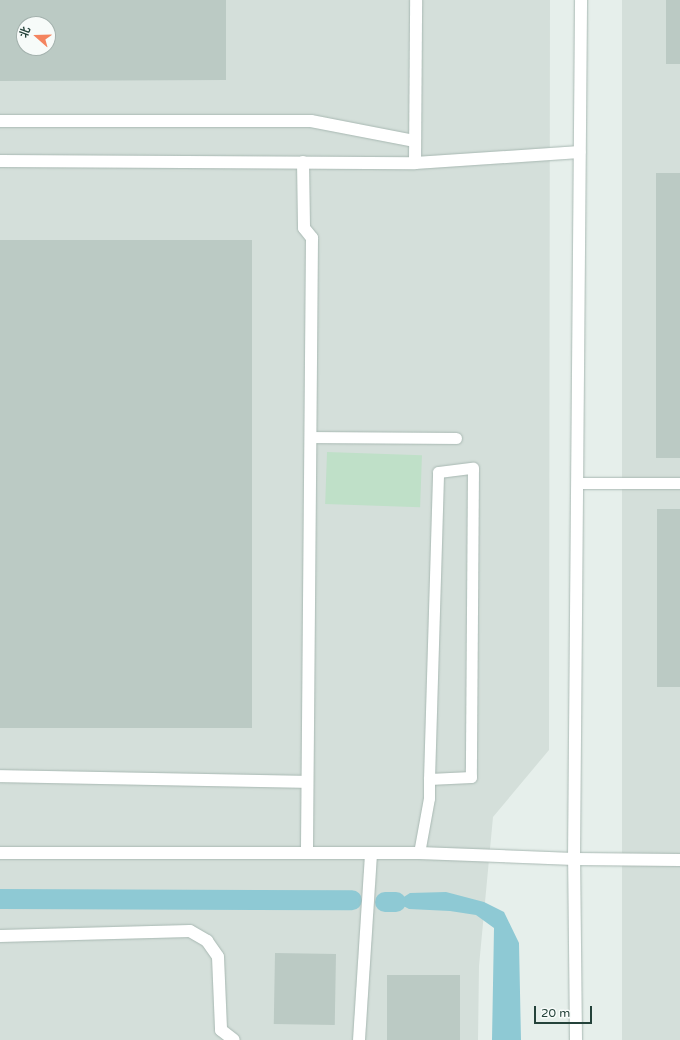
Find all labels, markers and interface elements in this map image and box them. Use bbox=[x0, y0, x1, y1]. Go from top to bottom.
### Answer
north arrow bbox=[16, 16, 56, 56]
text: 北 bbox=[17, 25, 33, 39]
scale bar bbox=[536, 998, 594, 1024]
text: 20 m bbox=[541, 1006, 570, 1020]

